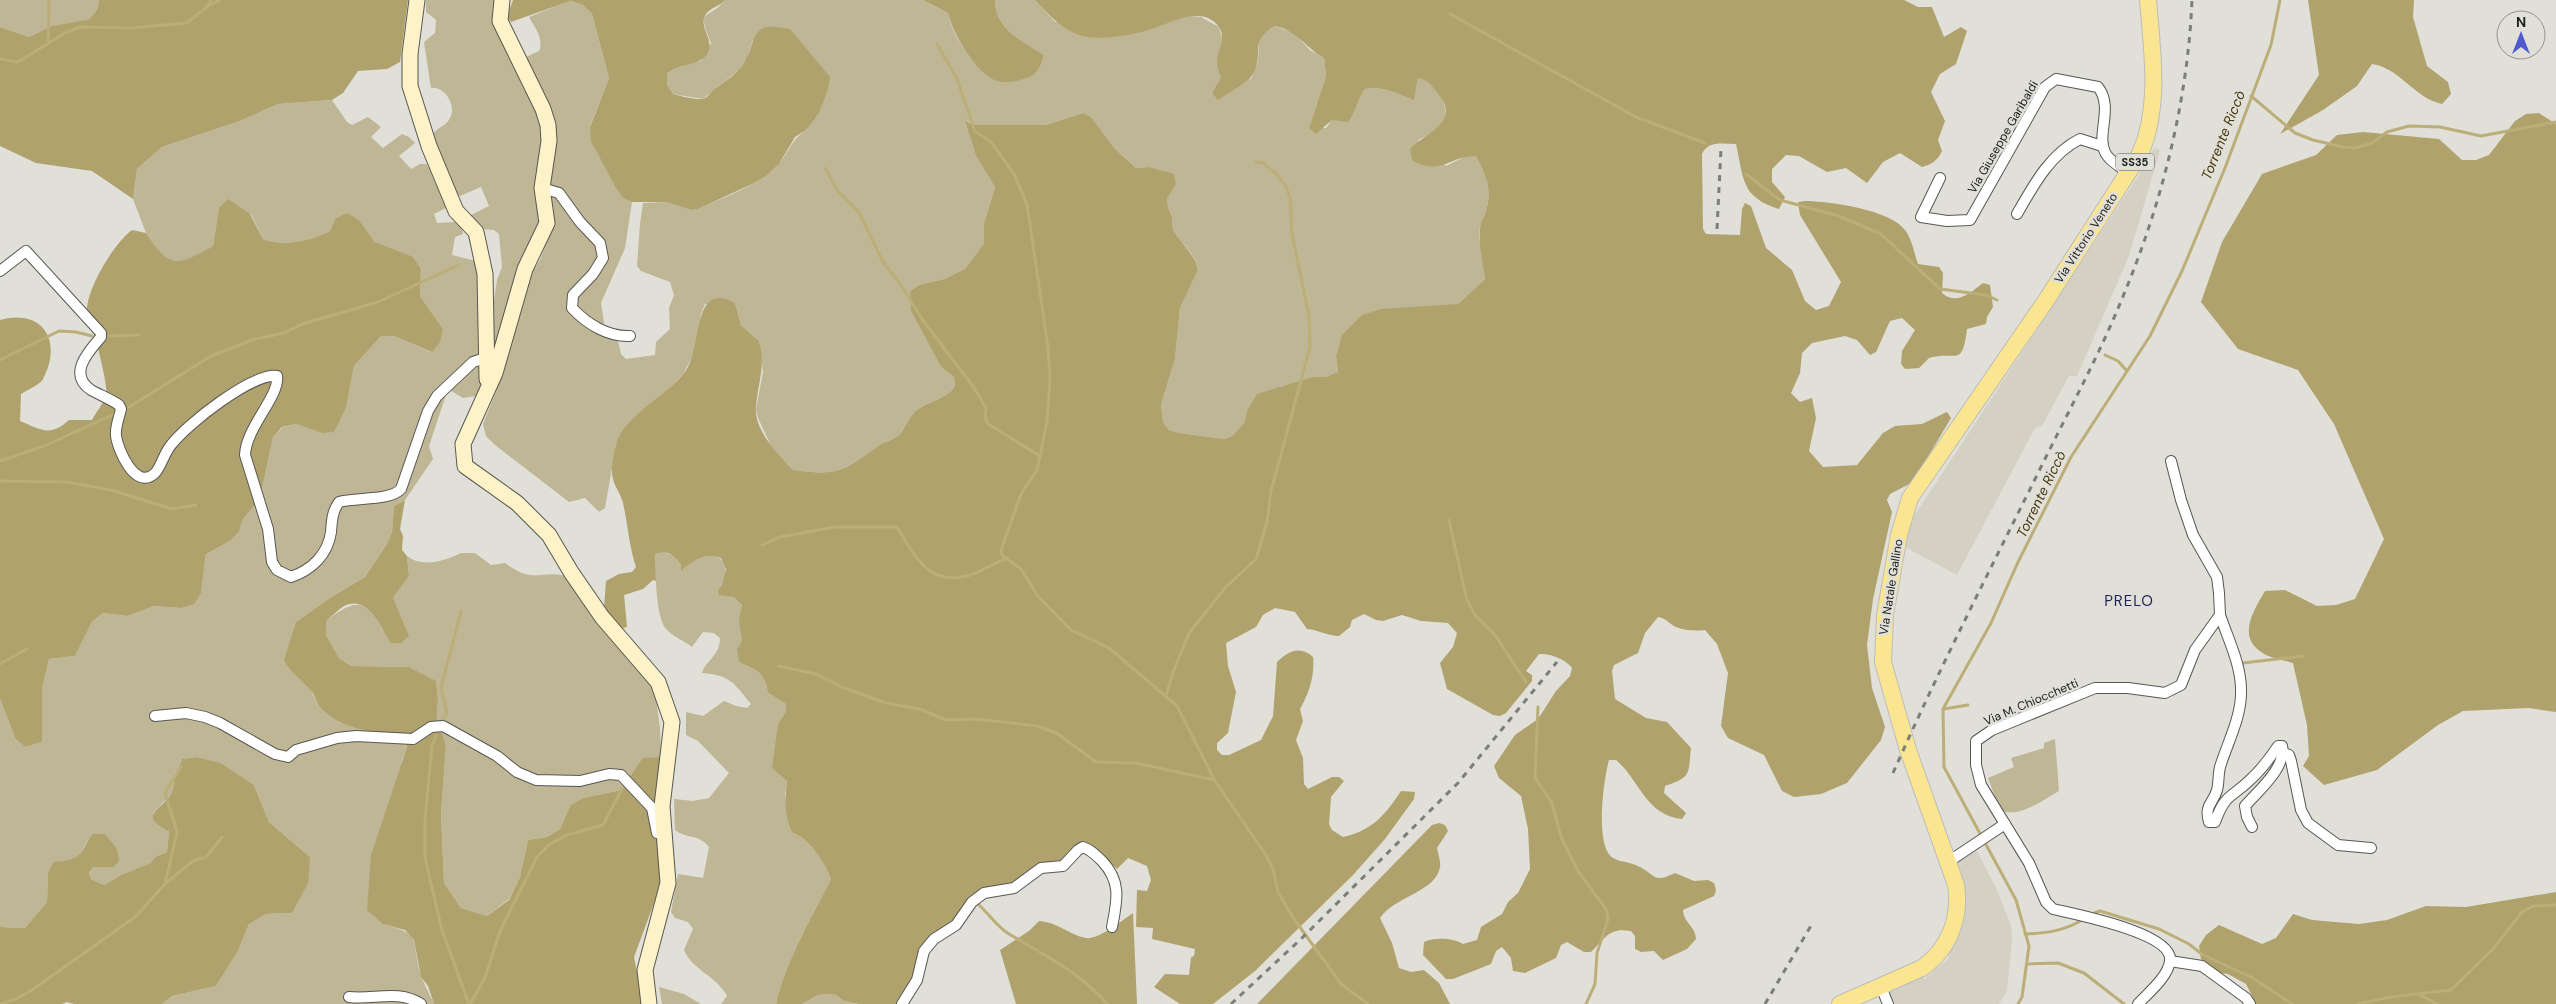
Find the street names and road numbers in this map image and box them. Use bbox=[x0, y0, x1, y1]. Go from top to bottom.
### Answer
street label: Via Giuseppe Garibaldi bbox=[1964, 78, 2042, 196]
road number: SS35 bbox=[2116, 154, 2154, 170]
street label: Via Vittorio Veneto bbox=[2051, 190, 2121, 286]
street label: Via Natale Gallino bbox=[1876, 538, 1906, 636]
street label: Via M. Chiocchetti bbox=[1981, 675, 2081, 729]

